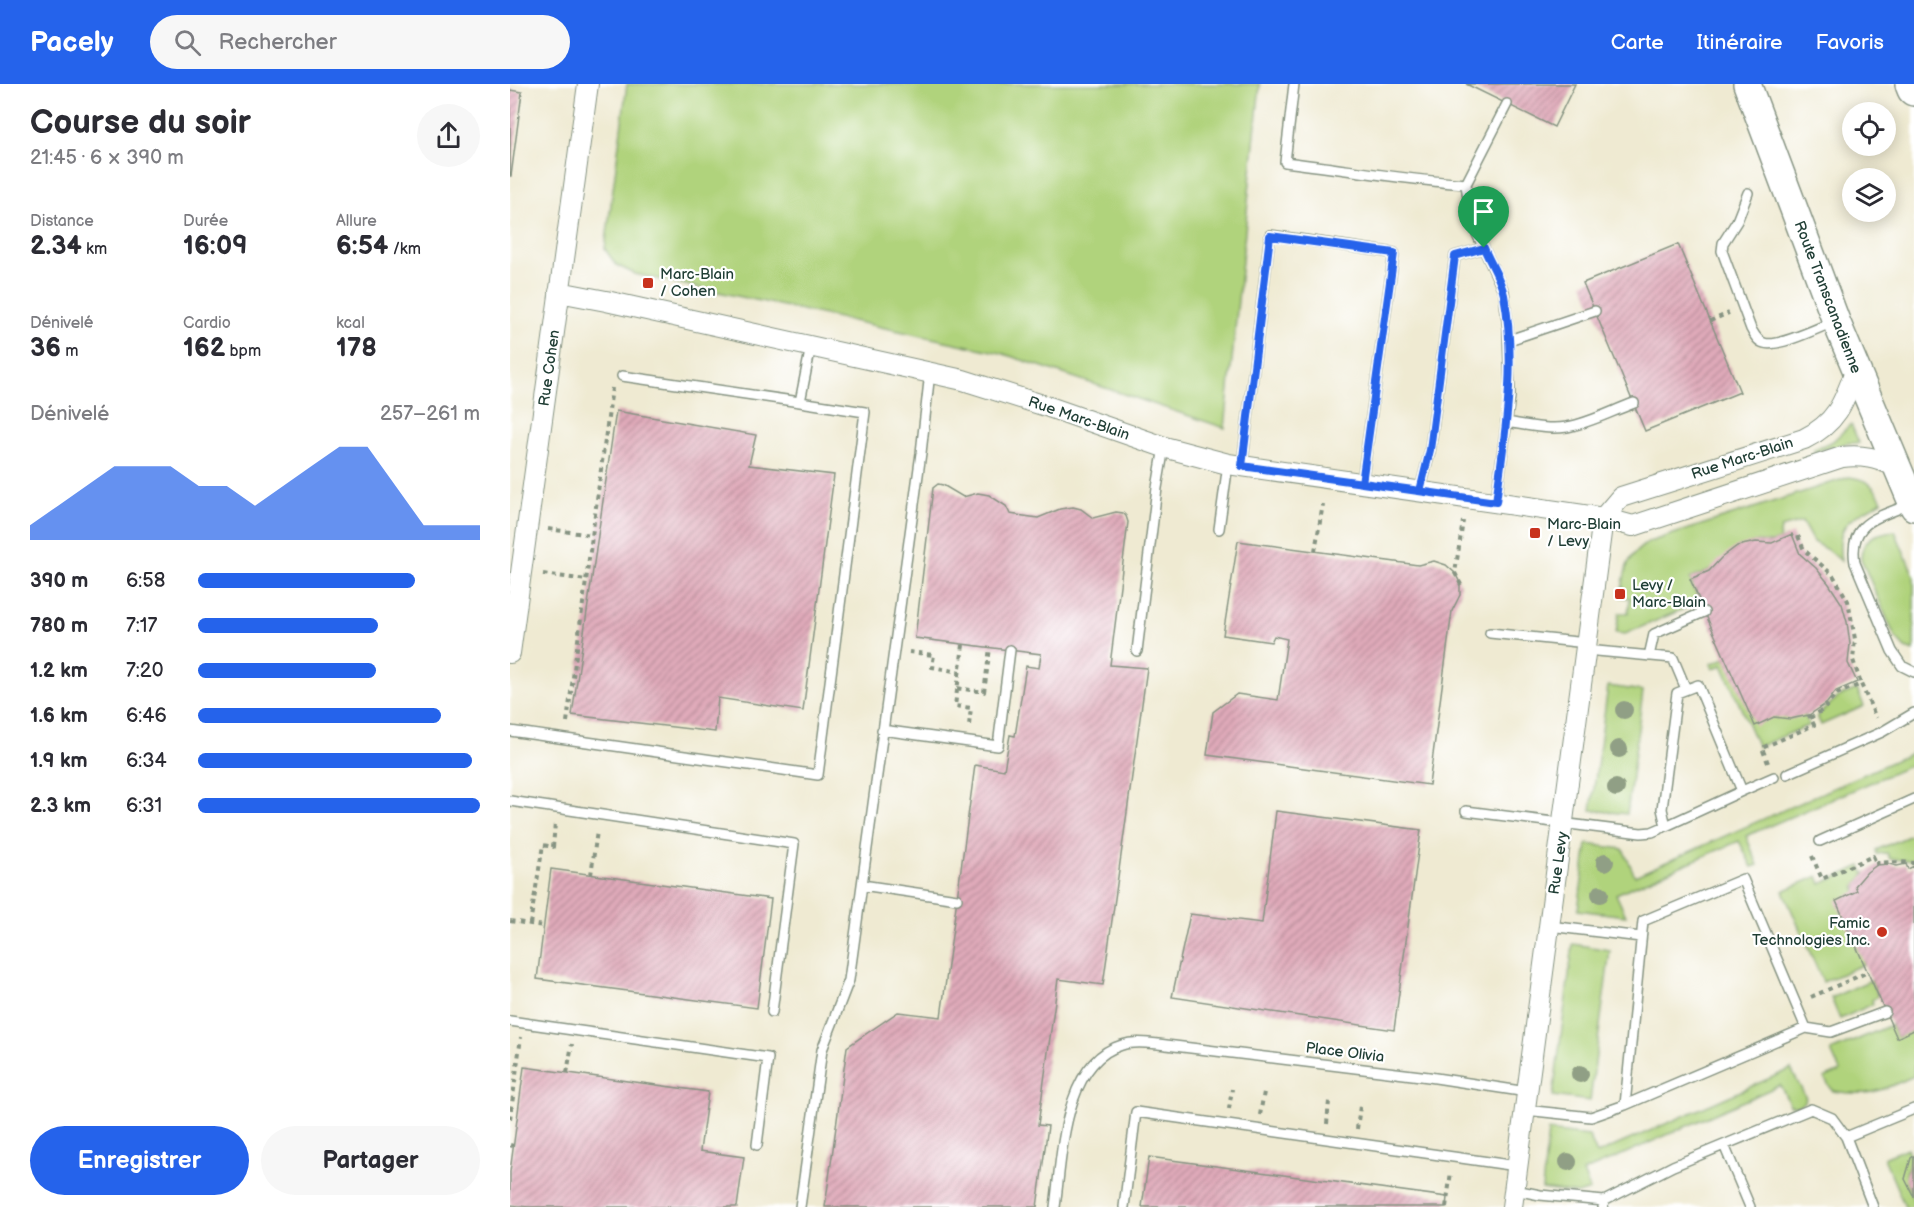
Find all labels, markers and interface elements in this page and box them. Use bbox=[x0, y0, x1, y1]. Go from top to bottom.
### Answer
search box bbox=[150, 15, 570, 69]
text: Pacely bbox=[30, 26, 114, 59]
icon: search bbox=[171, 26, 204, 59]
text: Rechercher bbox=[219, 29, 337, 56]
text: Carte bbox=[1611, 30, 1664, 55]
text: Itinéraire bbox=[1697, 30, 1783, 55]
text: Favoris bbox=[1816, 30, 1884, 55]
map controls bbox=[1842, 102, 1896, 222]
button: locate bbox=[1842, 102, 1896, 156]
text: Course du soir bbox=[30, 103, 251, 143]
button: share bbox=[417, 104, 480, 167]
text: 21:45 · 6 × 390 m bbox=[30, 146, 184, 170]
button: layers bbox=[1842, 168, 1896, 222]
pin bbox=[1458, 186, 1509, 248]
icon: arrive bbox=[1467, 195, 1500, 228]
text: Distance bbox=[30, 212, 94, 231]
text: Durée bbox=[183, 212, 228, 231]
text: Allure bbox=[336, 212, 377, 231]
street label: Route Transcanadienne bbox=[1790, 218, 1865, 376]
text: 2.34 bbox=[30, 231, 82, 262]
text: 16:09 bbox=[183, 231, 247, 262]
text: 6:54 bbox=[336, 231, 388, 262]
text: km bbox=[82, 240, 107, 259]
text: /km bbox=[388, 240, 421, 259]
place label: Marc-Blain / Cohen bbox=[660, 265, 734, 301]
marker: Marc-Blain / Cohen bbox=[641, 276, 655, 290]
text: Dénivelé bbox=[30, 314, 93, 333]
text: Cardio bbox=[183, 314, 231, 333]
text: kcal bbox=[336, 314, 365, 333]
street label: Rue Cohen bbox=[535, 329, 564, 407]
text: 36 bbox=[30, 333, 61, 364]
text: 162 bbox=[183, 333, 225, 364]
text: 178 bbox=[336, 333, 377, 364]
text: m bbox=[61, 342, 79, 361]
text: bpm bbox=[225, 342, 261, 361]
street label: Rue Marc-Blain bbox=[1026, 392, 1132, 445]
text: Dénivelé bbox=[30, 402, 109, 426]
text: 257–261 m bbox=[380, 402, 480, 426]
street label: Rue Marc-Blain bbox=[1689, 433, 1795, 484]
place label: Marc-Blain / Levy bbox=[1547, 515, 1621, 551]
marker: Marc-Blain / Levy bbox=[1528, 526, 1542, 540]
text: 390 m bbox=[30, 569, 88, 593]
text: 6:58 bbox=[126, 569, 165, 593]
place label: Levy / Marc-Blain bbox=[1632, 576, 1706, 612]
marker: Levy / Marc-Blain bbox=[1613, 587, 1627, 601]
text: 780 m bbox=[30, 614, 88, 638]
text: 7:17 bbox=[126, 614, 157, 638]
text: 1.2 km bbox=[30, 659, 88, 683]
text: 7:20 bbox=[126, 659, 163, 683]
text: 1.6 km bbox=[30, 704, 88, 728]
text: 6:46 bbox=[126, 704, 167, 728]
text: 1.9 km bbox=[30, 749, 87, 773]
text: 6:34 bbox=[126, 749, 167, 773]
text: 2.3 km bbox=[30, 794, 91, 818]
text: 6:31 bbox=[126, 794, 162, 818]
street label: Rue Levy bbox=[1545, 830, 1572, 896]
place label: Famic Technologies Inc. bbox=[1752, 914, 1870, 950]
marker: Famic Technologies Inc. bbox=[1875, 925, 1889, 939]
street label: Place Olivia bbox=[1305, 1038, 1385, 1067]
button: Enregistrer bbox=[30, 1126, 249, 1195]
button: Partager bbox=[261, 1126, 480, 1195]

